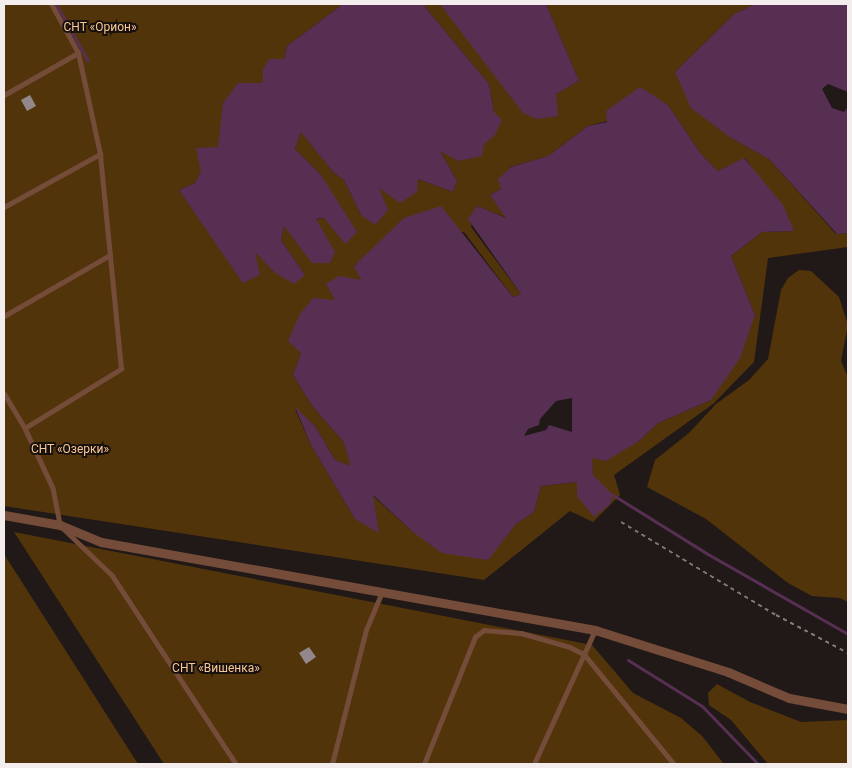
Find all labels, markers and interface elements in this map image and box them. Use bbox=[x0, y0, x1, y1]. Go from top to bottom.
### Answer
park label: СНТ «Орион» bbox=[63, 21, 137, 35]
park label: СНТ «Озерки» bbox=[31, 443, 109, 457]
park label: СНТ «Вишенка» bbox=[172, 662, 260, 676]

